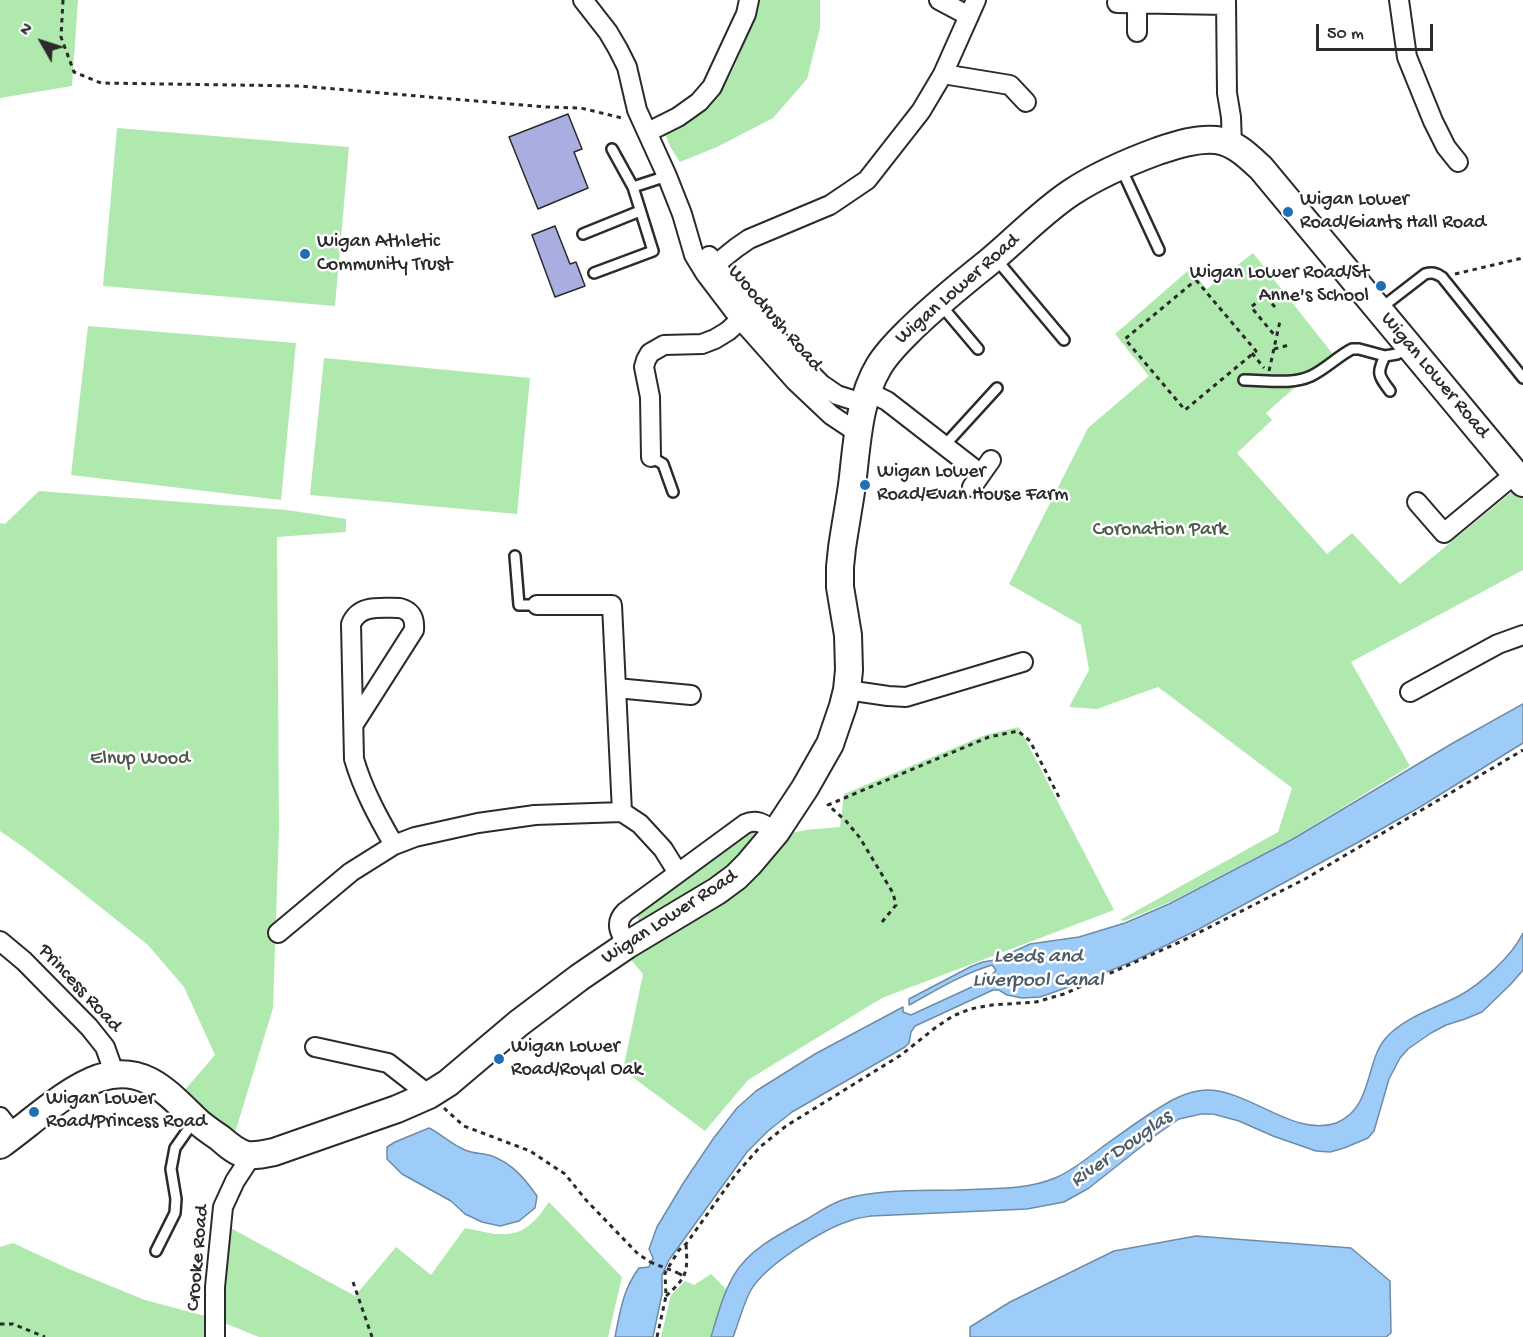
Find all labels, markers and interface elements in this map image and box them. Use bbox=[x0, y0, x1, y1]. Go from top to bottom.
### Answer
north arrow bbox=[12, 12, 72, 72]
scale bar bbox=[1319, 12, 1436, 50]
text: N bbox=[17, 20, 38, 40]
text: 50 m bbox=[1327, 24, 1364, 45]
place label: Wigan Lower Road/Giants Hall Road bbox=[1300, 189, 1486, 236]
marker: Wigan Lower Road/Giants Hall Road bbox=[1281, 205, 1295, 219]
street label: Wigan Lower Road bbox=[891, 229, 1025, 351]
place label: Wigan Athletic Community Trust bbox=[317, 231, 452, 278]
marker: Wigan Athletic Community Trust bbox=[298, 247, 312, 261]
street label: Woodrush Road bbox=[721, 261, 827, 377]
place label: Wigan Lower Road/St Anne's School bbox=[1190, 262, 1369, 309]
marker: Wigan Lower Road/St Anne's School bbox=[1374, 279, 1388, 293]
street label: Wigan Lower Road bbox=[1374, 308, 1494, 444]
place label: Wigan Lower Road/Evan House Farm bbox=[877, 461, 1068, 508]
marker: Wigan Lower Road/Evan House Farm bbox=[858, 478, 872, 492]
park label: Coronation Park bbox=[1093, 519, 1227, 543]
park label: Elnup Wood bbox=[90, 748, 190, 772]
street label: Wigan Lower Road bbox=[598, 865, 742, 971]
street label: Princess Road bbox=[32, 940, 126, 1038]
water label: Leeds and Liverpool Canal bbox=[973, 945, 1103, 995]
place label: Wigan Lower Road/Royal Oak bbox=[511, 1036, 642, 1083]
marker: Wigan Lower Road/Royal Oak bbox=[492, 1052, 506, 1066]
place label: Wigan Lower Road/Princess Road bbox=[46, 1088, 207, 1135]
marker: Wigan Lower Road/Princess Road bbox=[27, 1105, 41, 1119]
water label: River Douglas bbox=[1066, 1106, 1178, 1194]
street label: Crooke Road bbox=[182, 1204, 216, 1312]

